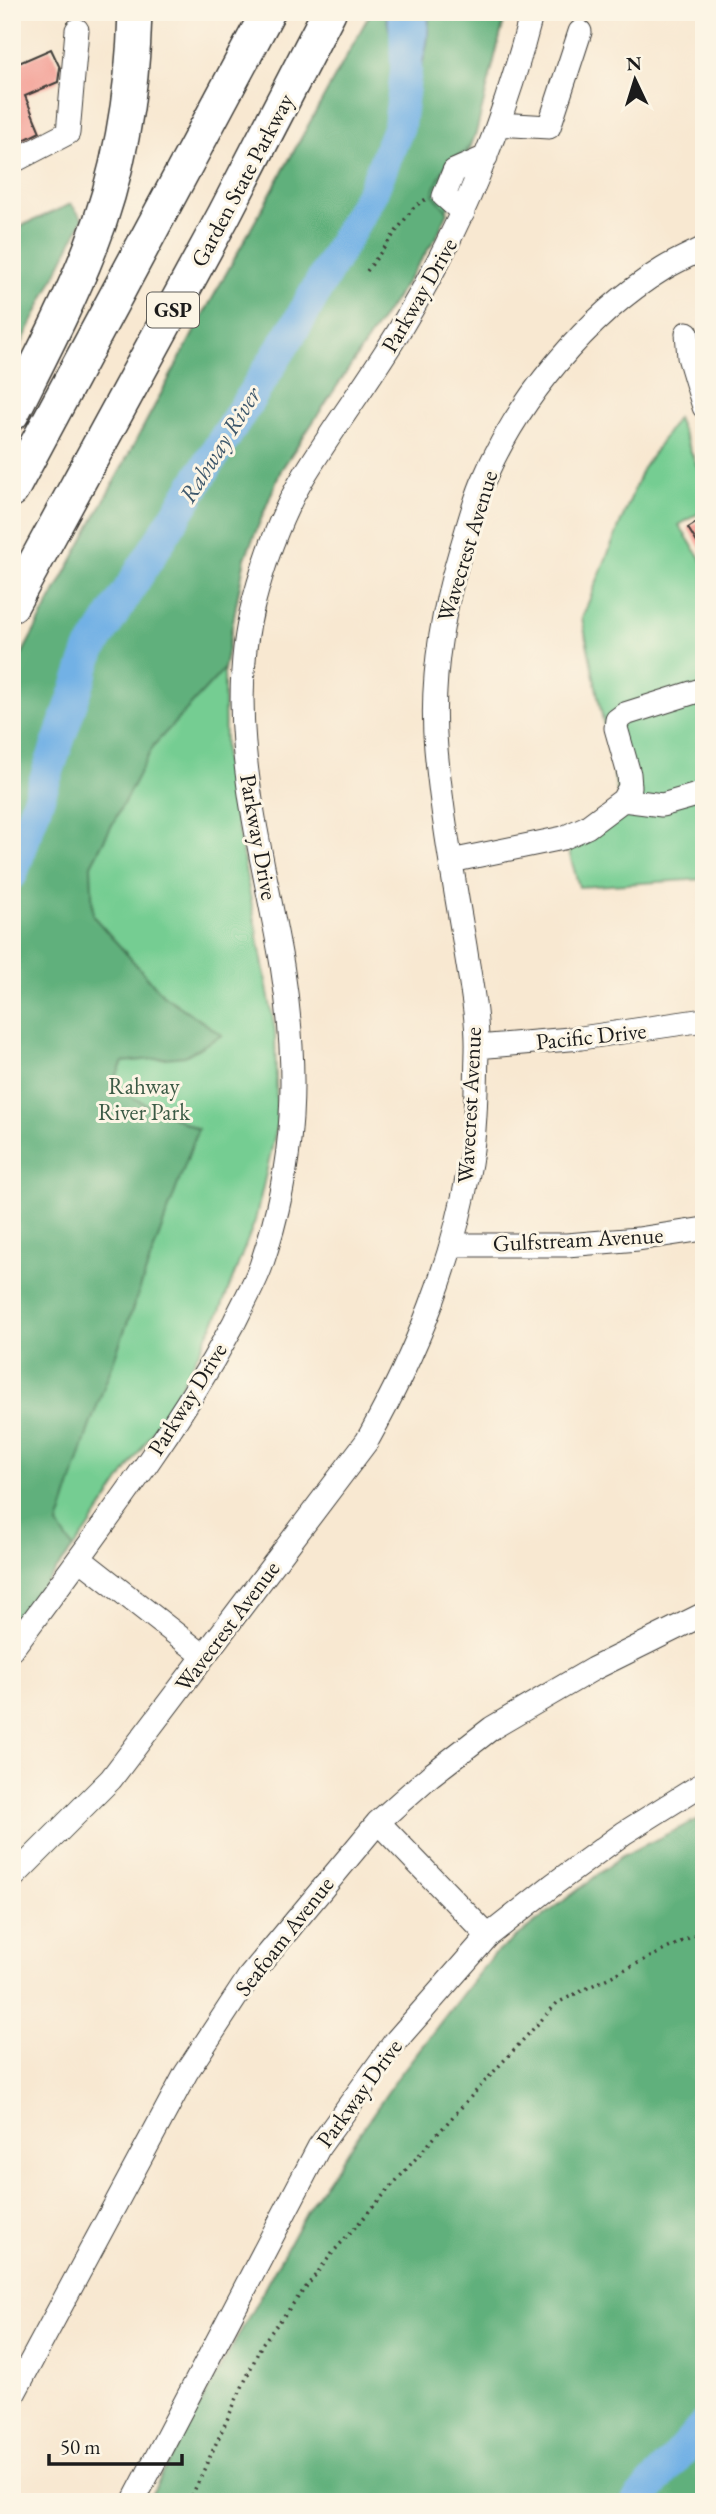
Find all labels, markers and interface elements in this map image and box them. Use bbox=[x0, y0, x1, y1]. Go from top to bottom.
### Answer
north arrow bbox=[600, 46, 670, 116]
text: N bbox=[625, 50, 643, 77]
street label: Garden State Parkway bbox=[184, 87, 301, 272]
street label: Parkway Drive bbox=[374, 232, 464, 358]
road number: GSP bbox=[147, 292, 199, 328]
water label: Rahway River bbox=[172, 379, 268, 508]
street label: Wavecrest Avenue bbox=[430, 467, 504, 625]
street label: Parkway Drive bbox=[233, 772, 285, 902]
street label: Pacific Drive bbox=[534, 1015, 648, 1057]
street label: Wavecrest Avenue bbox=[450, 1026, 488, 1184]
park label: Rahway River Park bbox=[98, 1071, 191, 1127]
street label: Gulfstream Avenue bbox=[492, 1220, 664, 1258]
street label: Parkway Drive bbox=[141, 1337, 233, 1461]
street label: Wavecrest Avenue bbox=[168, 1554, 286, 1698]
street label: Seafoam Avenue bbox=[228, 1870, 340, 2002]
street label: Parkway Drive bbox=[309, 2033, 409, 2153]
scale bar bbox=[49, 2423, 182, 2467]
text: 50 m bbox=[60, 2433, 101, 2460]

